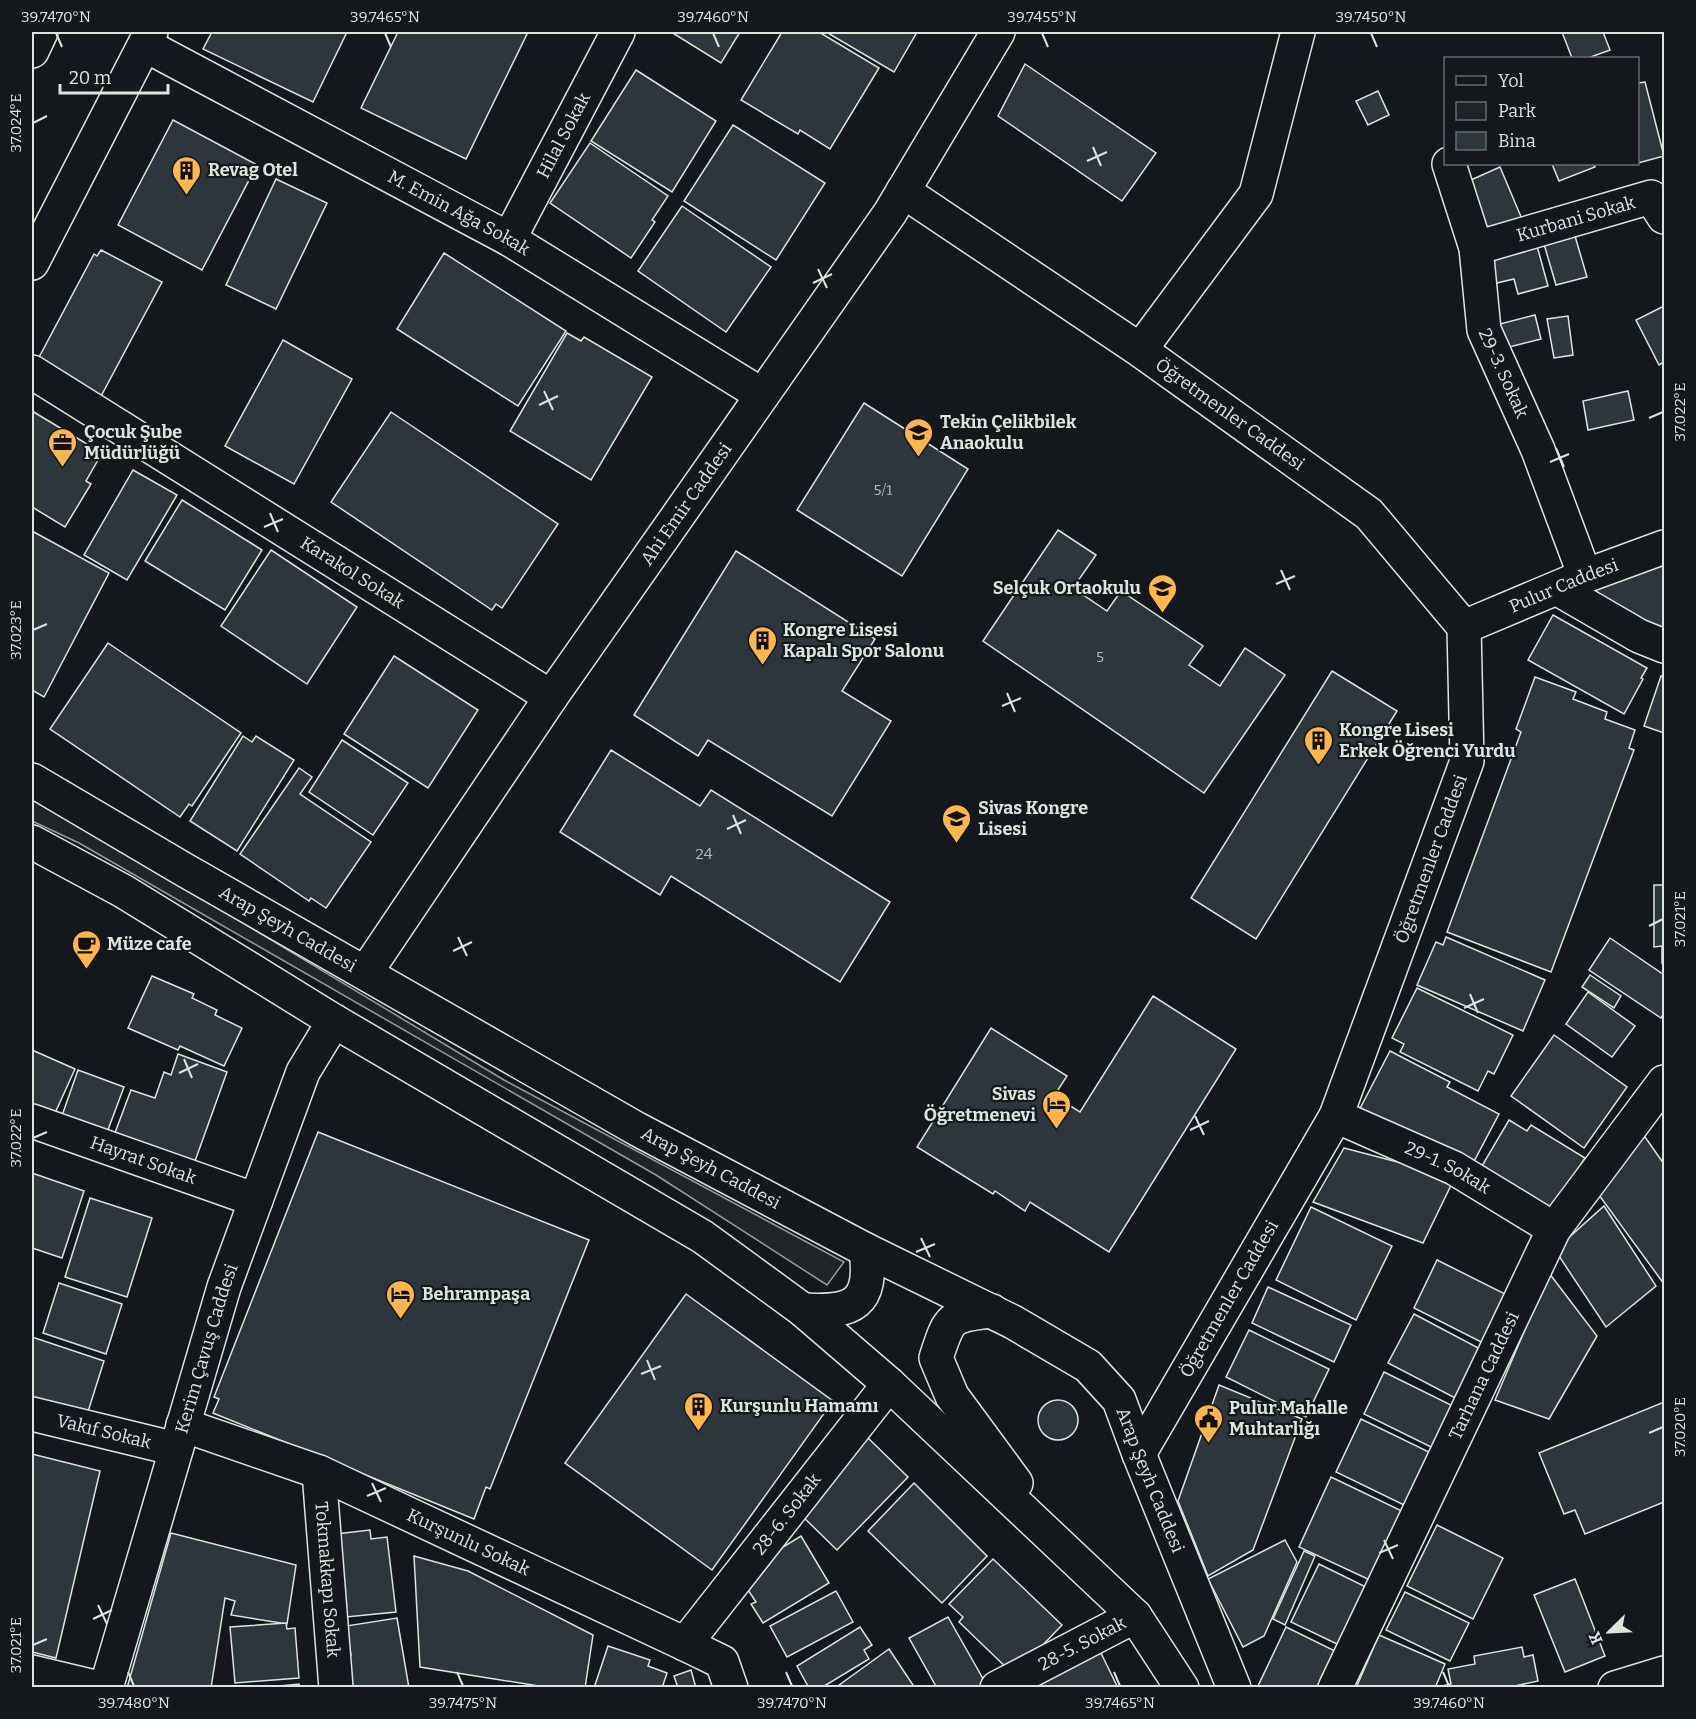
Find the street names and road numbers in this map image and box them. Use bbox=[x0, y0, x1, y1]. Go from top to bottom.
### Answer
street label: Hilal Sokak bbox=[532, 88, 596, 182]
street label: M. Emin Ağa Sokak bbox=[384, 165, 535, 261]
street label: Kurbani Sokak bbox=[1514, 191, 1638, 247]
street label: 29-3. Sokak bbox=[1474, 325, 1533, 422]
street label: Öğretmenler Caddesi bbox=[1151, 354, 1309, 475]
street label: Ahi Emir Caddesi bbox=[636, 439, 737, 569]
street label: Karakol Sokak bbox=[296, 532, 409, 614]
street label: Pulur Caddesi bbox=[1506, 554, 1621, 618]
street label: Öğretmenler Caddesi bbox=[1390, 772, 1472, 946]
street label: Arap Şeyh Caddesi bbox=[215, 881, 360, 977]
street label: Arap Şeyh Caddesi bbox=[637, 1122, 784, 1214]
street label: Hayrat Sokak bbox=[87, 1131, 200, 1189]
street label: 29-1. Sokak bbox=[1401, 1137, 1495, 1199]
street label: Öğretmenler Caddesi bbox=[1175, 1216, 1283, 1382]
street label: Kerim Çavuş Caddesi bbox=[171, 1261, 243, 1436]
street label: Tarhana Caddesi bbox=[1444, 1308, 1524, 1443]
street label: Arap Şeyh Caddesi bbox=[1112, 1404, 1189, 1556]
street label: Vakıf Sokak bbox=[54, 1409, 154, 1454]
street label: 28-6. Sokak bbox=[748, 1468, 826, 1559]
street label: Tokmakkapı Sokak bbox=[310, 1501, 345, 1659]
street label: Kurşunlu Sokak bbox=[403, 1504, 534, 1581]
street label: 28-5. Sokak bbox=[1035, 1611, 1130, 1675]

